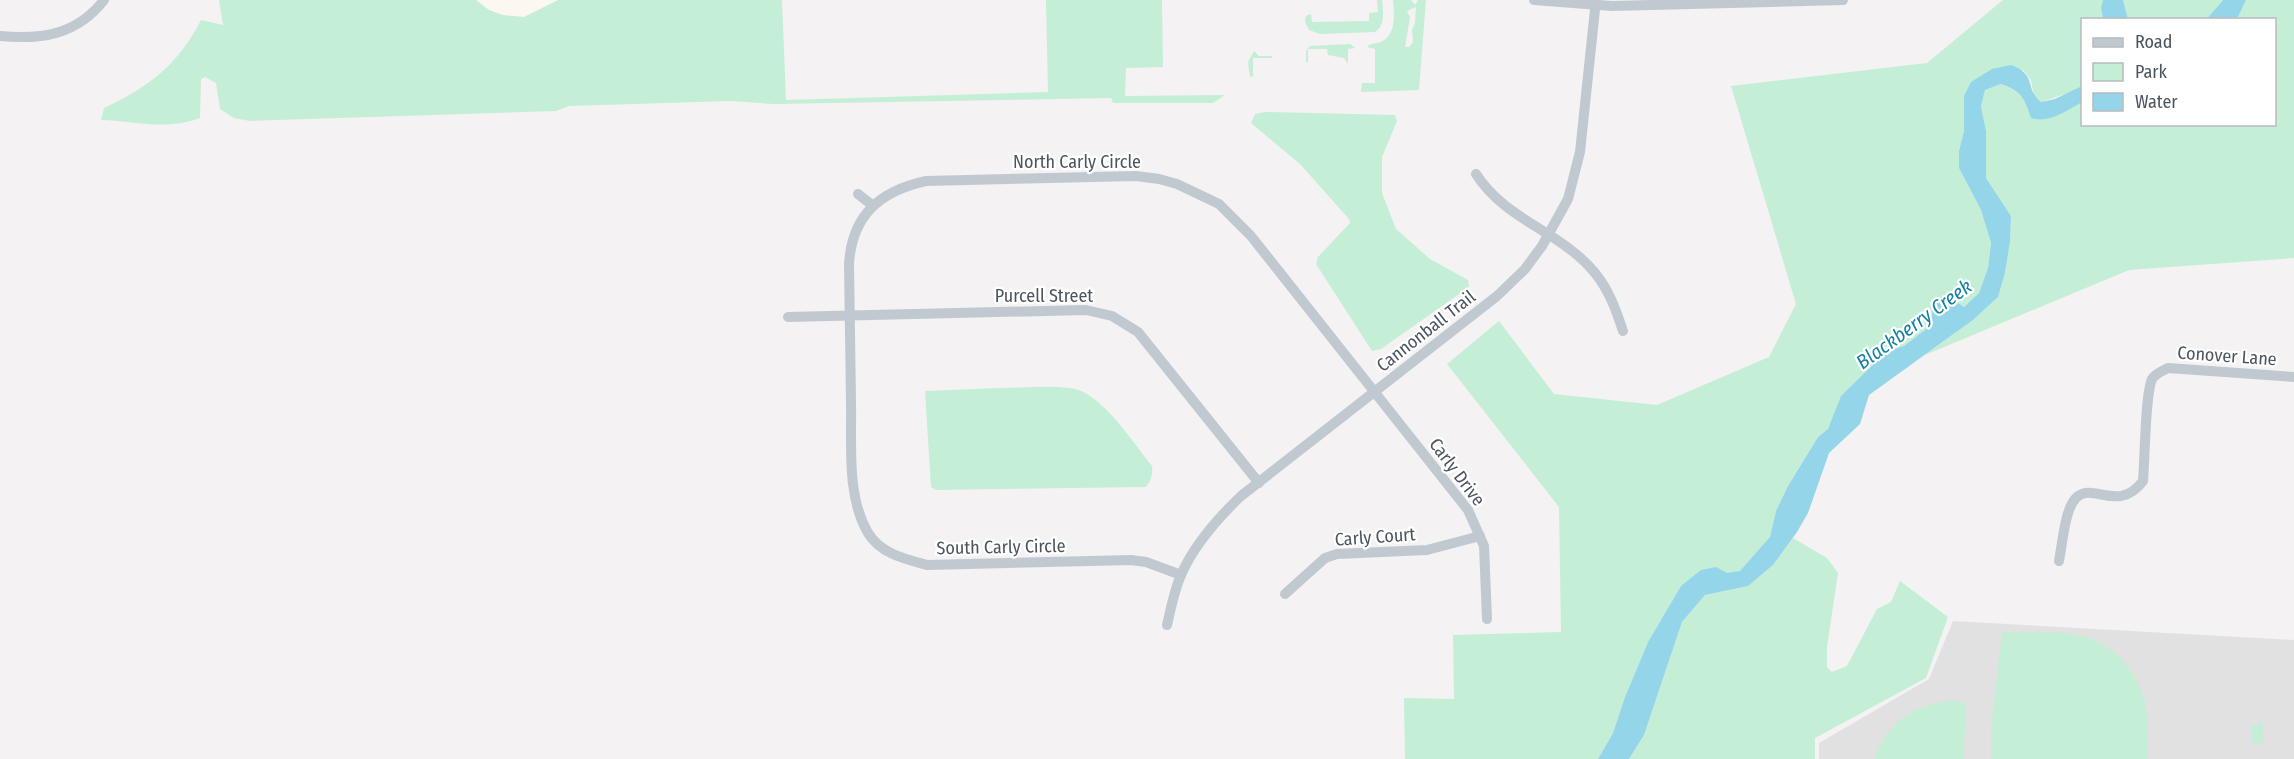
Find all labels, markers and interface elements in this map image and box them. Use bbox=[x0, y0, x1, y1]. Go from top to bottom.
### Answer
legend bbox=[2081, 18, 2276, 126]
text: Road bbox=[2135, 31, 2172, 53]
text: Park bbox=[2135, 61, 2168, 83]
text: Water bbox=[2135, 91, 2178, 113]
street label: North Carly Circle bbox=[1013, 151, 1141, 173]
water label: Blackberry Creek bbox=[1851, 274, 1977, 374]
street label: Purcell Street bbox=[995, 285, 1093, 307]
street label: Cannonball Trail bbox=[1372, 286, 1480, 376]
street label: Conover Lane bbox=[2177, 342, 2278, 370]
street label: Carly Drive bbox=[1424, 434, 1490, 510]
street label: Carly Court bbox=[1334, 523, 1416, 551]
street label: South Carly Circle bbox=[936, 535, 1066, 559]

